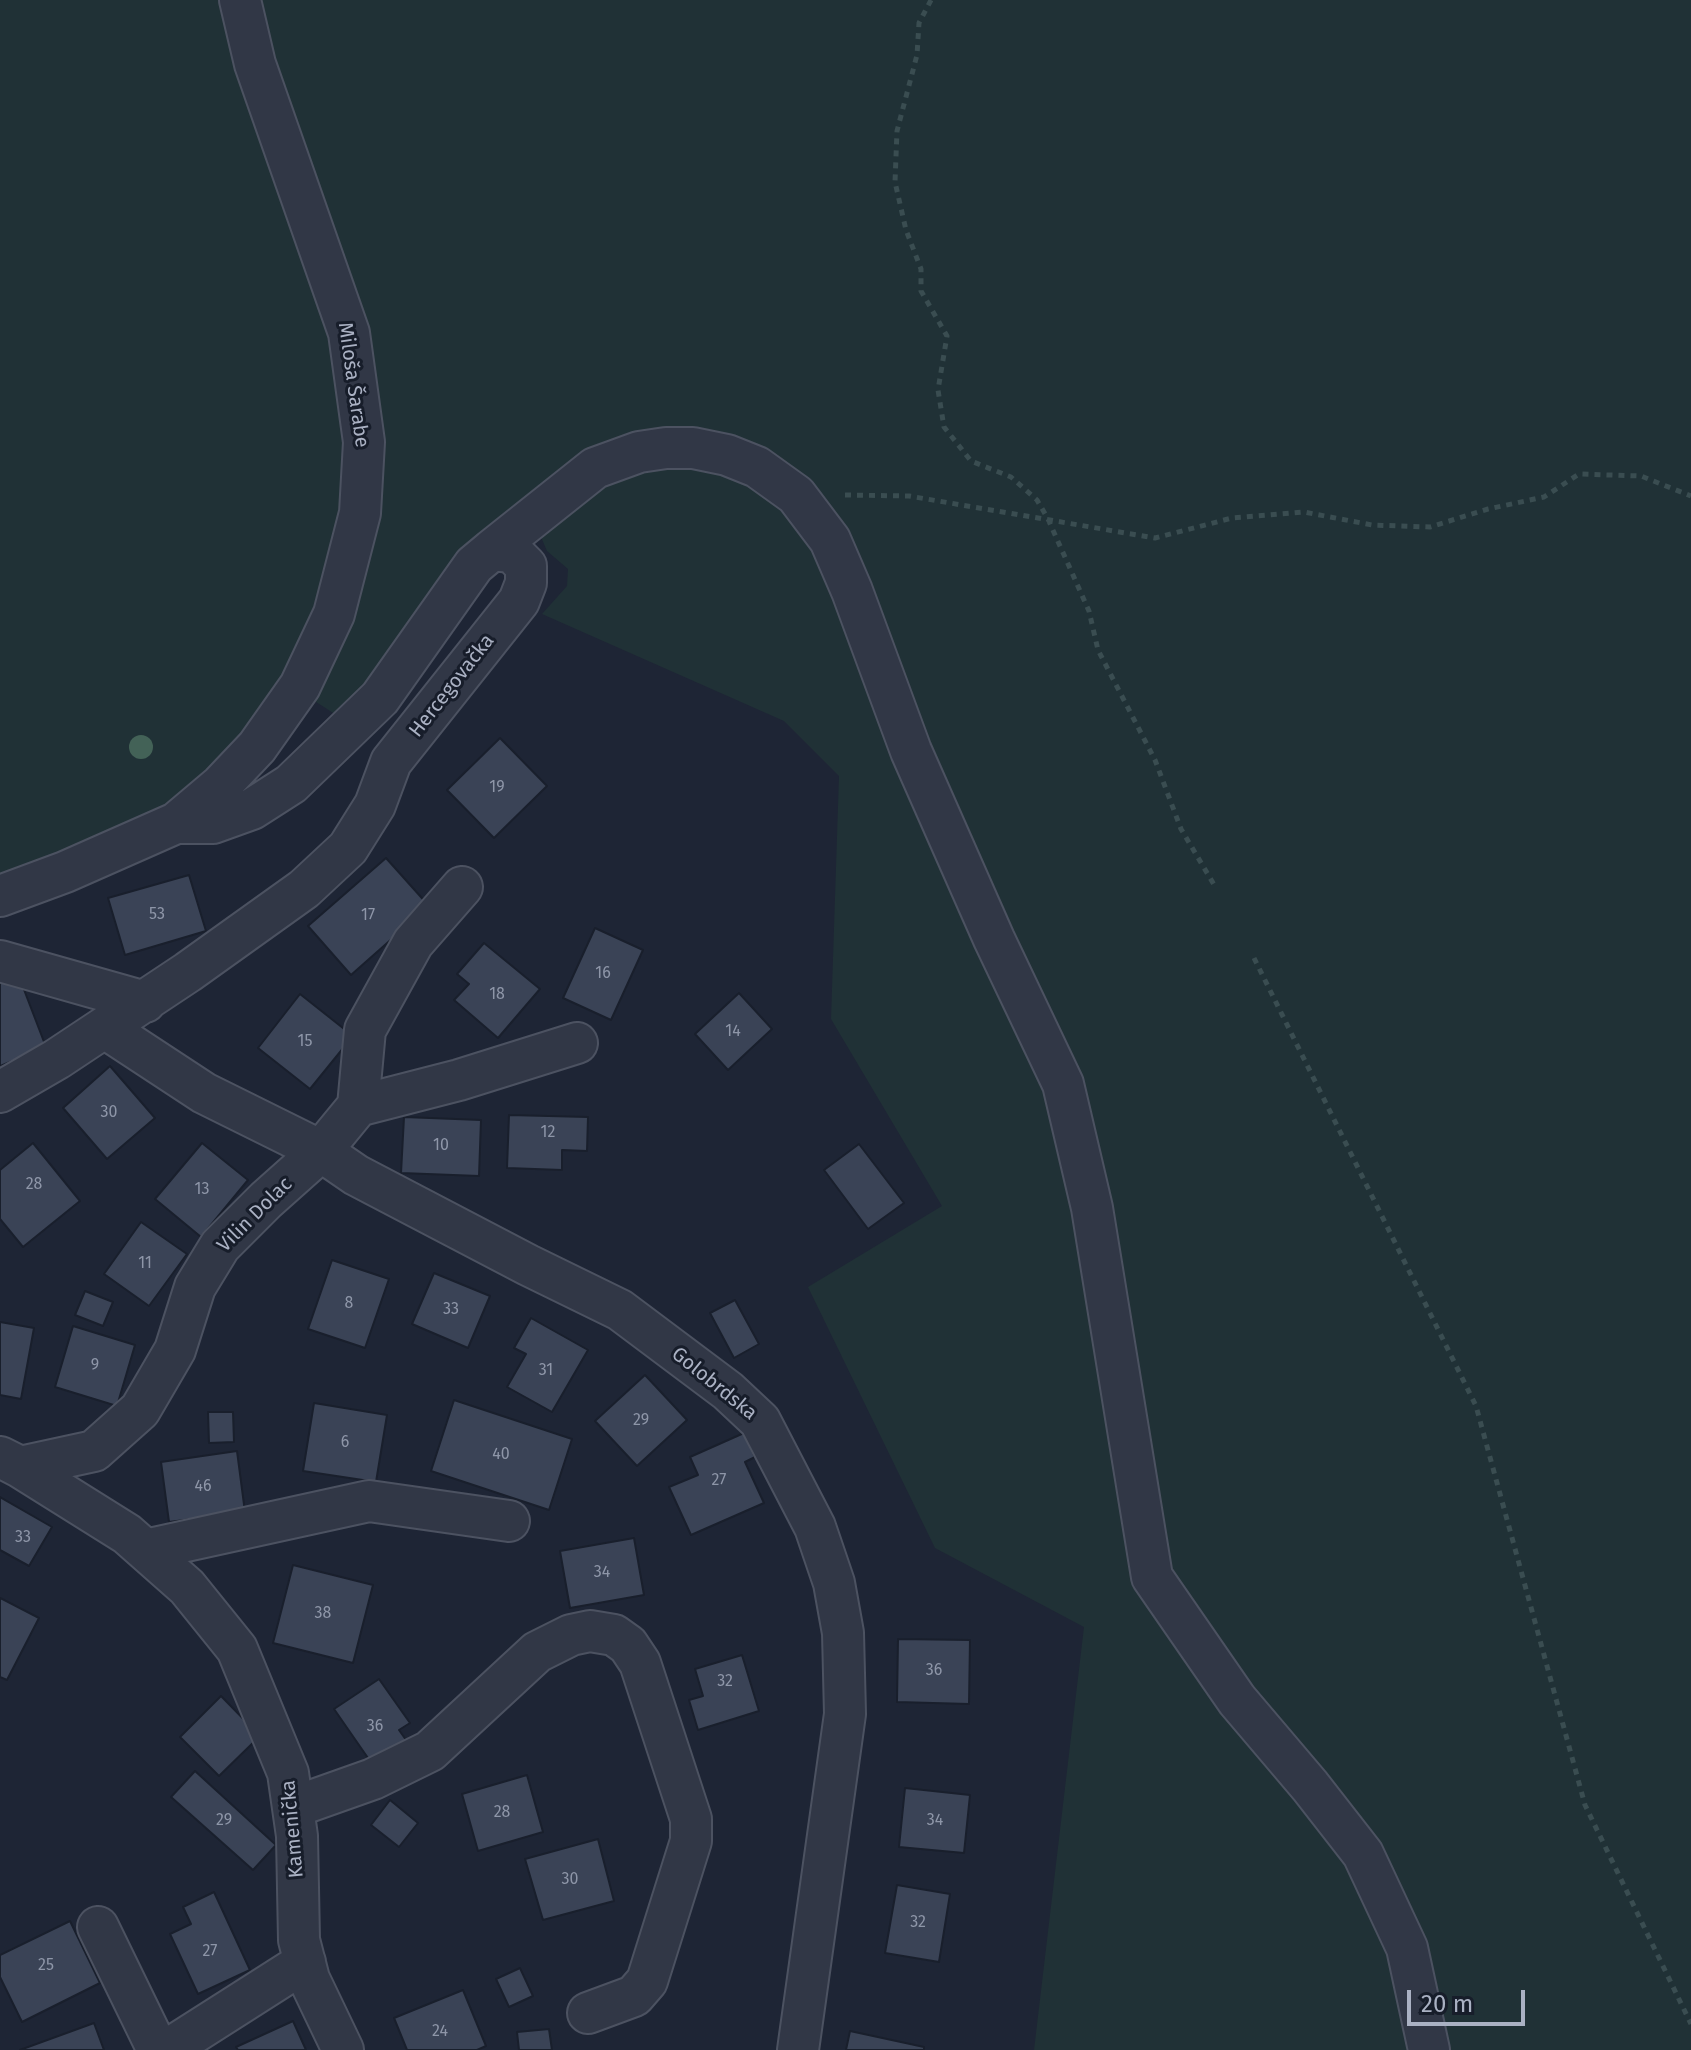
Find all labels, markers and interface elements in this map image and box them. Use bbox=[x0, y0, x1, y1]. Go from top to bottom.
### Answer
street label: Miloša Šarabe bbox=[332, 321, 374, 449]
street label: Hercegovačka bbox=[404, 630, 500, 742]
house number: 19 bbox=[489, 778, 505, 798]
house number: 53 bbox=[149, 905, 165, 925]
house number: 17 bbox=[361, 906, 375, 926]
house number: 16 bbox=[595, 964, 611, 984]
house number: 18 bbox=[489, 985, 505, 1005]
house number: 14 bbox=[725, 1022, 741, 1042]
house number: 15 bbox=[298, 1032, 312, 1052]
house number: 30 bbox=[101, 1103, 117, 1123]
house number: 12 bbox=[541, 1123, 555, 1143]
house number: 10 bbox=[433, 1136, 449, 1156]
street label: Vilin Dolac bbox=[213, 1173, 297, 1257]
house number: 28 bbox=[26, 1175, 42, 1195]
house number: 13 bbox=[195, 1180, 209, 1200]
house number: 11 bbox=[138, 1254, 152, 1274]
house number: 8 bbox=[345, 1294, 353, 1314]
house number: 33 bbox=[443, 1300, 459, 1320]
street label: Golobrdska bbox=[666, 1342, 762, 1426]
house number: 9 bbox=[91, 1356, 99, 1376]
house number: 31 bbox=[539, 1361, 553, 1381]
house number: 29 bbox=[633, 1411, 649, 1431]
house number: 6 bbox=[341, 1433, 349, 1453]
house number: 40 bbox=[492, 1445, 510, 1465]
house number: 27 bbox=[712, 1471, 726, 1491]
house number: 46 bbox=[194, 1477, 212, 1497]
house number: 33 bbox=[15, 1528, 31, 1548]
house number: 34 bbox=[594, 1563, 610, 1583]
house number: 38 bbox=[315, 1604, 331, 1624]
house number: 36 bbox=[926, 1661, 942, 1681]
house number: 32 bbox=[717, 1672, 733, 1692]
house number: 36 bbox=[367, 1717, 383, 1737]
street label: Kamenička bbox=[277, 1779, 309, 1879]
house number: 28 bbox=[494, 1803, 510, 1823]
house number: 29 bbox=[216, 1811, 232, 1831]
house number: 34 bbox=[927, 1811, 943, 1831]
house number: 30 bbox=[562, 1870, 578, 1890]
house number: 32 bbox=[910, 1913, 926, 1933]
house number: 27 bbox=[203, 1942, 217, 1962]
house number: 25 bbox=[38, 1956, 54, 1976]
scale bar bbox=[1411, 1974, 1529, 2024]
text: 20 m bbox=[1421, 1990, 1473, 2018]
house number: 24 bbox=[432, 2022, 448, 2042]

